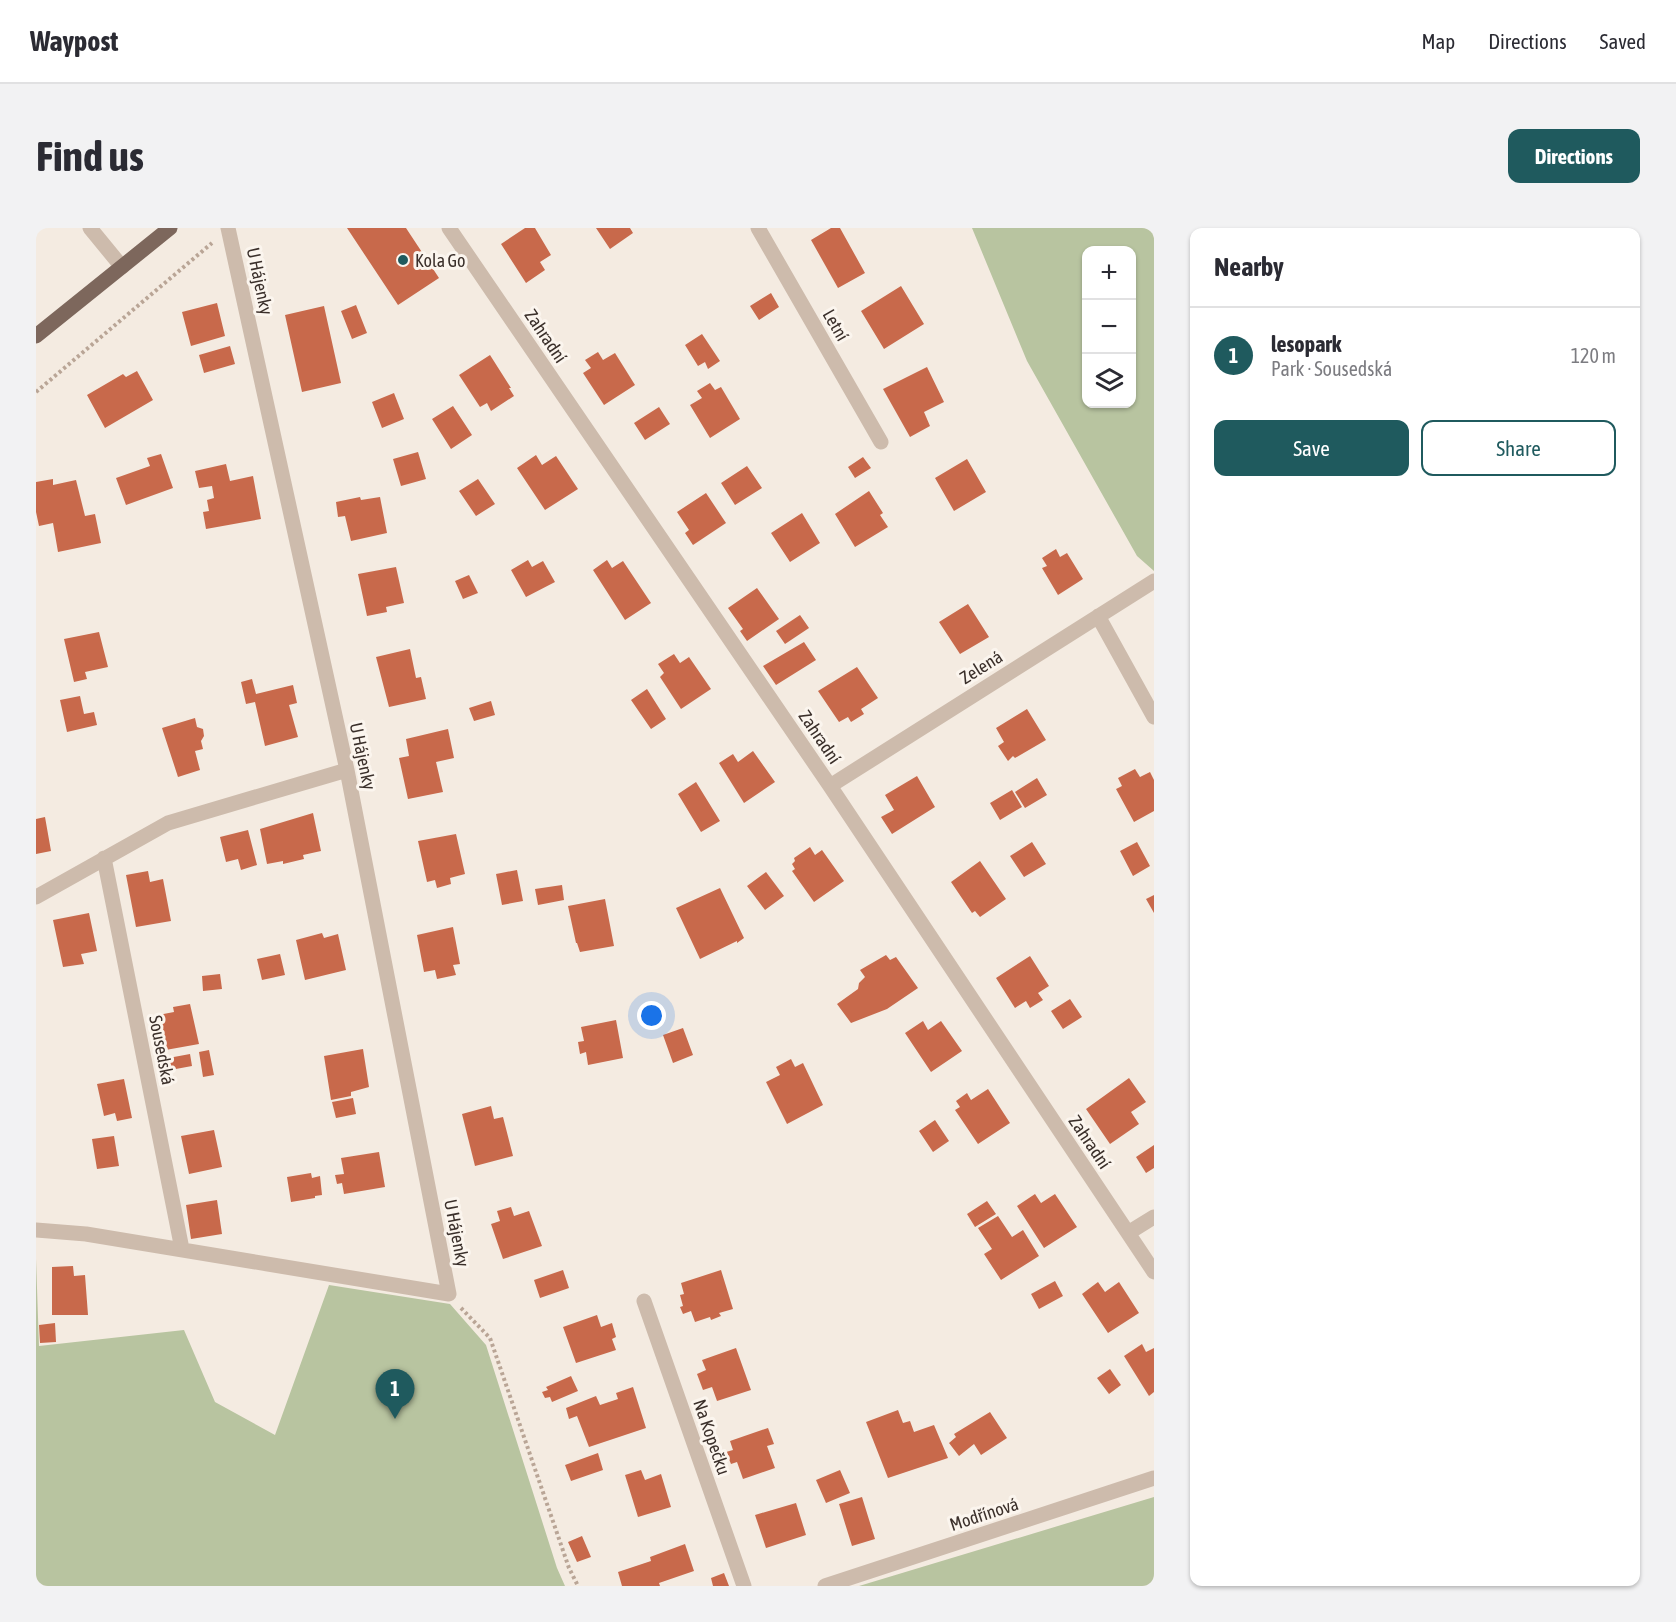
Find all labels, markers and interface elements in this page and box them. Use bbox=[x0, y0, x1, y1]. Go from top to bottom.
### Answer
text: Waypost bbox=[30, 25, 118, 57]
text: Map bbox=[1421, 29, 1455, 53]
text: Directions bbox=[1488, 29, 1567, 53]
text: Saved bbox=[1600, 29, 1646, 53]
button: Directions bbox=[1508, 129, 1640, 183]
text: Find us bbox=[36, 132, 144, 180]
street label: U Hájenky bbox=[243, 245, 277, 317]
map controls bbox=[1082, 246, 1136, 408]
button: + bbox=[1082, 246, 1136, 300]
place label: Kola Go bbox=[415, 250, 466, 271]
text: Nearby bbox=[1214, 252, 1284, 282]
marker: Kola Go bbox=[396, 253, 410, 267]
button: − bbox=[1082, 300, 1136, 354]
street label: Zahradní bbox=[521, 305, 571, 367]
street label: Letní bbox=[819, 305, 853, 345]
text: lesopark bbox=[1271, 331, 1342, 357]
text: 1 bbox=[1229, 344, 1238, 367]
text: 120 m bbox=[1571, 344, 1616, 367]
button: layers bbox=[1082, 354, 1136, 408]
text: Park · Sousedská bbox=[1271, 357, 1392, 380]
button: Save bbox=[1214, 420, 1409, 476]
button: Share bbox=[1421, 420, 1616, 476]
street label: Zelená bbox=[956, 646, 1006, 688]
street label: Zahradní bbox=[795, 706, 845, 768]
street label: U Hájenky bbox=[346, 720, 380, 792]
your location bbox=[637, 1001, 666, 1030]
street label: Sousedská bbox=[145, 1013, 179, 1087]
street label: Zahradní bbox=[1065, 1111, 1115, 1173]
street label: U Hájenky bbox=[440, 1197, 474, 1269]
pin: 1 bbox=[376, 1370, 414, 1419]
street label: Na Kopečku bbox=[689, 1397, 735, 1477]
street label: Modřínová bbox=[947, 1493, 1021, 1535]

